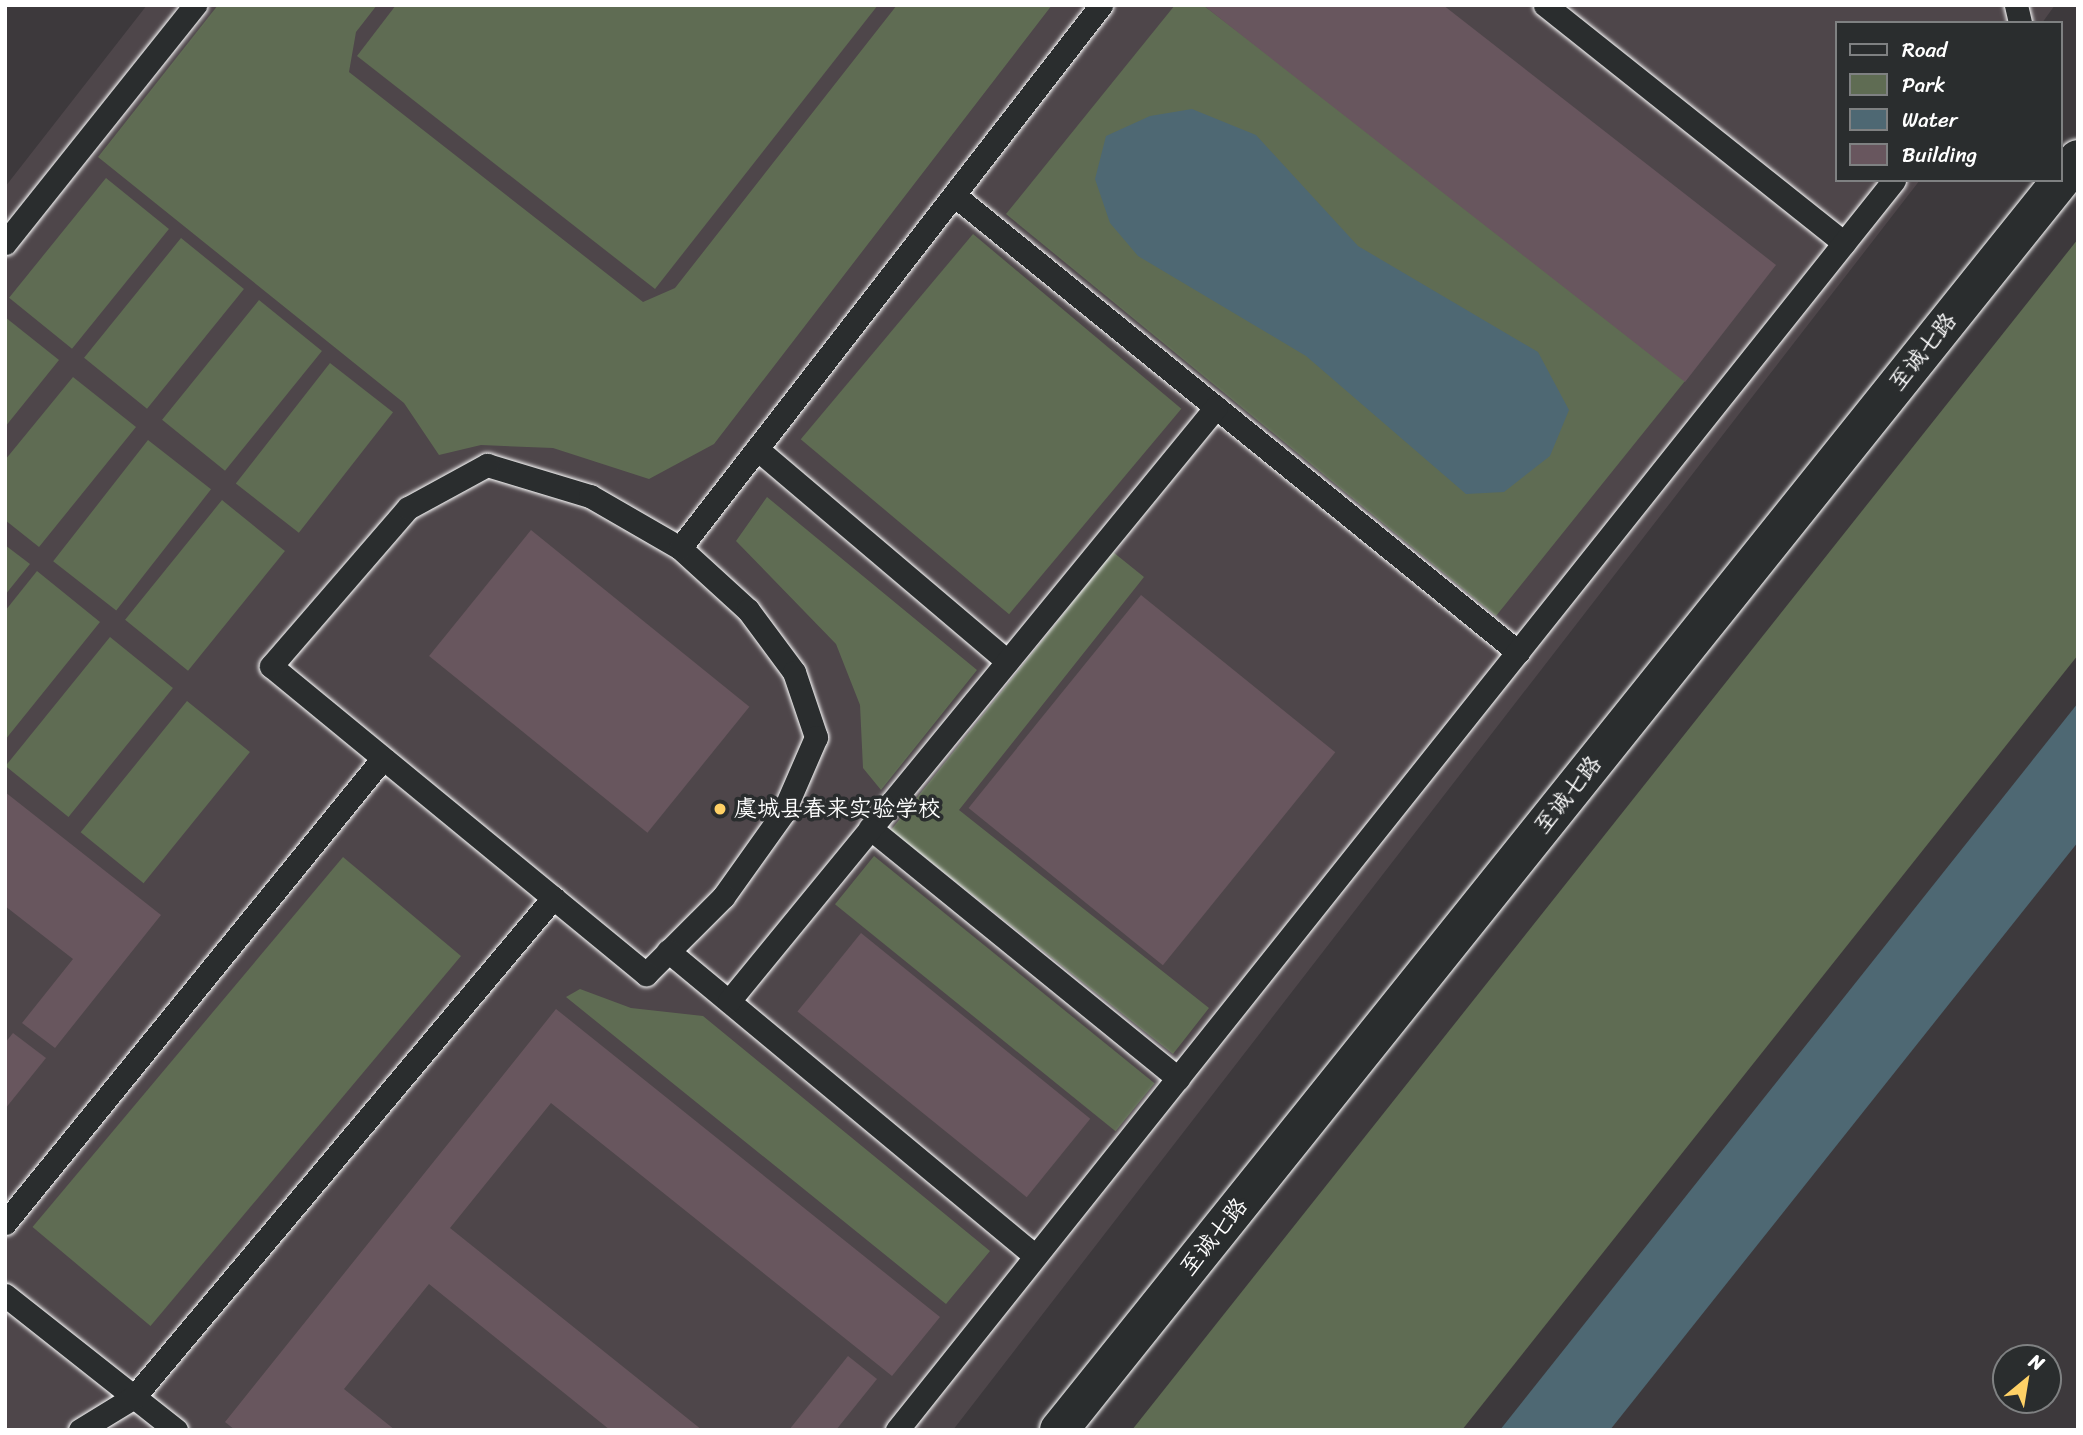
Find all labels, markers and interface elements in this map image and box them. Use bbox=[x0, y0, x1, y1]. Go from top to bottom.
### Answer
legend bbox=[1834, 21, 2062, 182]
text: Road bbox=[1902, 31, 1947, 69]
text: Park bbox=[1902, 66, 1945, 104]
text: Water bbox=[1902, 101, 1957, 139]
text: Building bbox=[1902, 136, 1977, 174]
street label: 至诚七路 bbox=[1883, 308, 1963, 396]
street label: 至诚七路 bbox=[1528, 751, 1608, 839]
place label: 虞城县春来实验学校 bbox=[734, 795, 941, 823]
marker: 虞城县春来实验学校 bbox=[712, 801, 728, 817]
street label: 至诚七路 bbox=[1174, 1193, 1254, 1281]
north arrow bbox=[1992, 1344, 2062, 1414]
text: N bbox=[2023, 1345, 2051, 1380]

